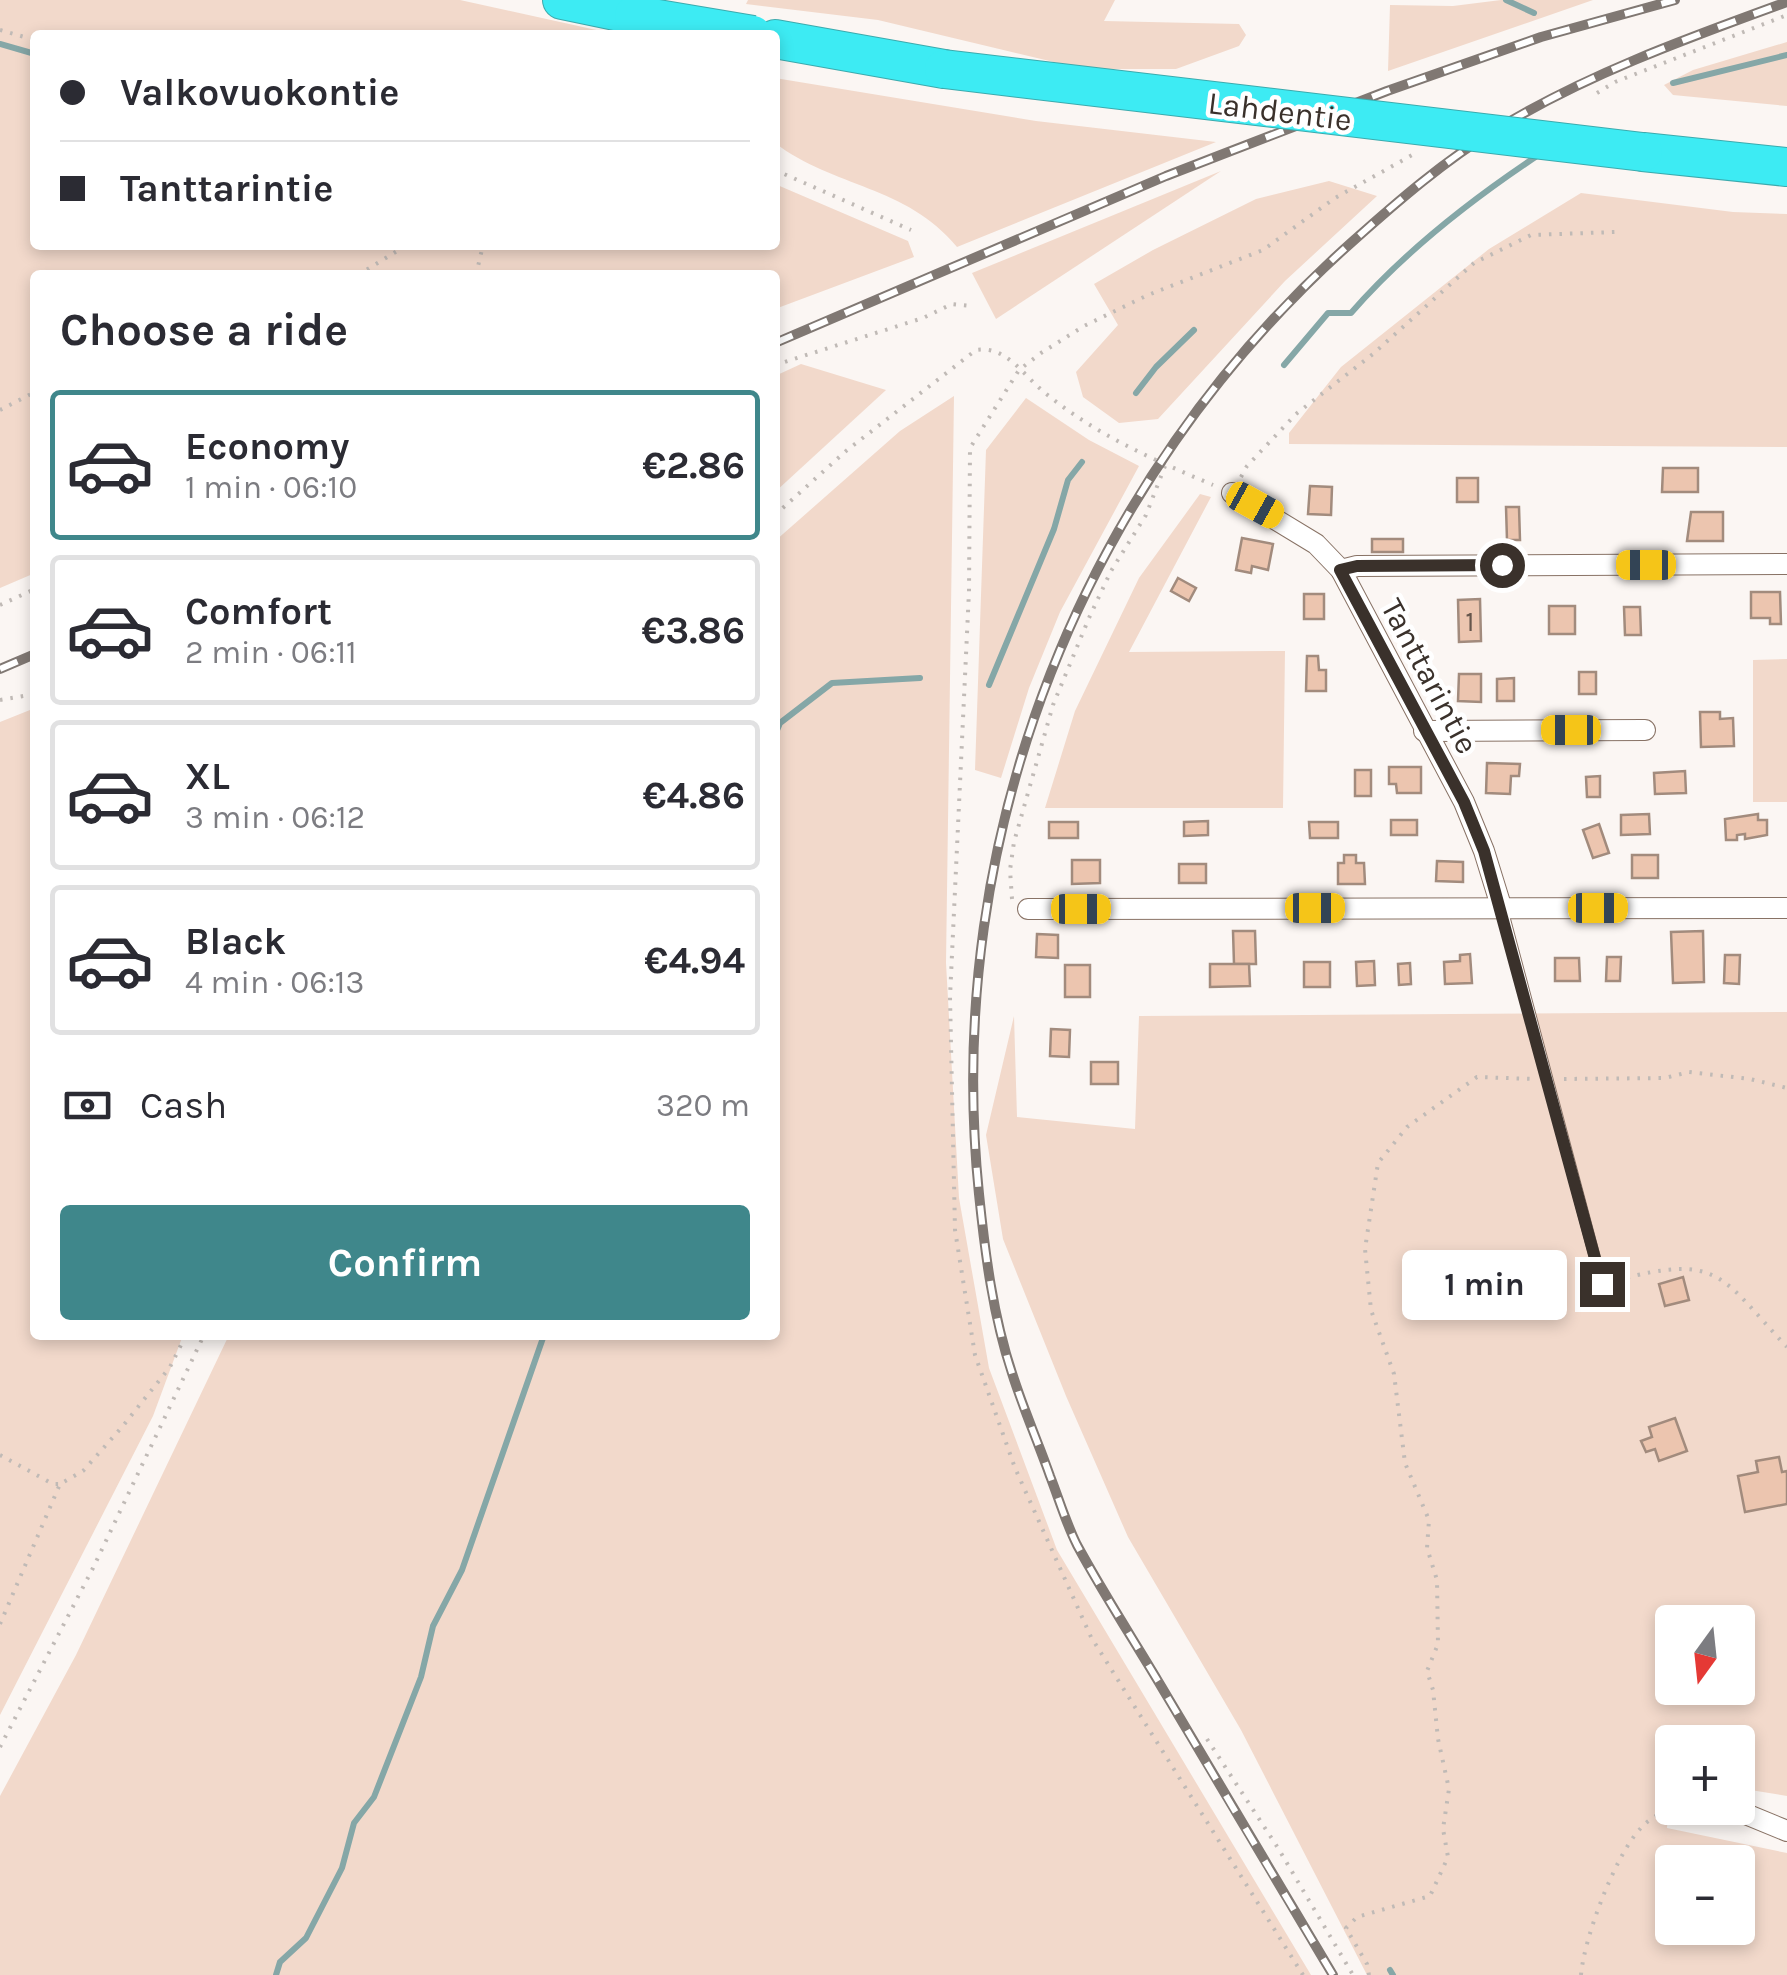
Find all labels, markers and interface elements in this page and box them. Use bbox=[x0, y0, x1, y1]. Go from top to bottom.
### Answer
text: Valkovuokontie bbox=[120, 70, 399, 115]
street label: Lahdentie bbox=[1206, 84, 1354, 139]
text: Tanttarintie bbox=[120, 166, 333, 211]
text: Choose a ride bbox=[60, 304, 348, 356]
icon: car bbox=[65, 420, 155, 510]
text: Economy bbox=[185, 424, 349, 469]
text: €2.86 bbox=[642, 443, 745, 488]
text: 1 min · 06:10 bbox=[185, 469, 357, 506]
car bbox=[1221, 477, 1289, 533]
route start bbox=[1480, 543, 1525, 588]
car bbox=[1616, 550, 1676, 580]
icon: car bbox=[65, 585, 155, 675]
text: Comfort bbox=[185, 589, 332, 634]
street label: Tanttarintie bbox=[1373, 592, 1486, 760]
house number: 1 bbox=[1465, 605, 1475, 638]
text: €3.86 bbox=[641, 608, 745, 653]
text: 2 min · 06:11 bbox=[185, 634, 357, 671]
car bbox=[1541, 715, 1601, 745]
icon: car bbox=[65, 750, 155, 840]
text: XL bbox=[185, 754, 230, 799]
text: €4.86 bbox=[643, 773, 745, 818]
text: 3 min · 06:12 bbox=[185, 799, 365, 836]
car bbox=[1285, 893, 1345, 923]
car bbox=[1568, 893, 1628, 923]
car bbox=[1051, 894, 1111, 924]
icon: car bbox=[65, 915, 155, 1005]
text: Black bbox=[185, 919, 286, 964]
text: €4.94 bbox=[644, 938, 745, 983]
text: 4 min · 06:13 bbox=[185, 964, 364, 1001]
icon: cash bbox=[60, 1078, 115, 1133]
text: Cash bbox=[140, 1083, 227, 1128]
text: 320 m bbox=[656, 1087, 750, 1124]
button: Confirm bbox=[60, 1205, 750, 1320]
callout: 1 min bbox=[1402, 1249, 1567, 1319]
route end bbox=[1580, 1262, 1625, 1307]
text: 1 min bbox=[1444, 1266, 1525, 1303]
north arrow bbox=[1655, 1605, 1755, 1705]
map controls bbox=[1655, 1605, 1755, 1945]
button: + bbox=[1655, 1725, 1755, 1825]
button: − bbox=[1655, 1845, 1755, 1945]

